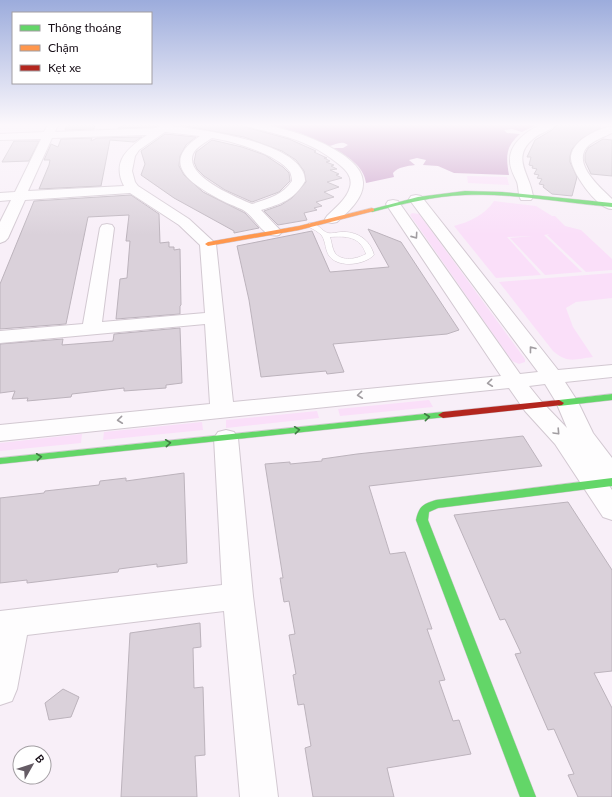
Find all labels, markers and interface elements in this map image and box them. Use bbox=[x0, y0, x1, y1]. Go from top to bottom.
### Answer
legend bbox=[12, 12, 152, 84]
text: Thông thoáng bbox=[48, 20, 121, 35]
text: Chậm bbox=[48, 40, 79, 55]
text: Kẹt xe bbox=[48, 60, 81, 75]
one-way arrow bbox=[410, 232, 417, 239]
one-way arrow bbox=[529, 347, 536, 354]
one-way arrow bbox=[487, 378, 493, 387]
one-way arrow bbox=[357, 391, 363, 400]
one-way arrow bbox=[424, 412, 430, 421]
one-way arrow bbox=[116, 416, 123, 425]
one-way arrow bbox=[294, 426, 300, 435]
one-way arrow bbox=[553, 427, 560, 435]
one-way arrow bbox=[165, 439, 171, 448]
one-way arrow bbox=[36, 452, 42, 461]
north arrow bbox=[12, 745, 52, 785]
text: B bbox=[33, 751, 47, 765]

